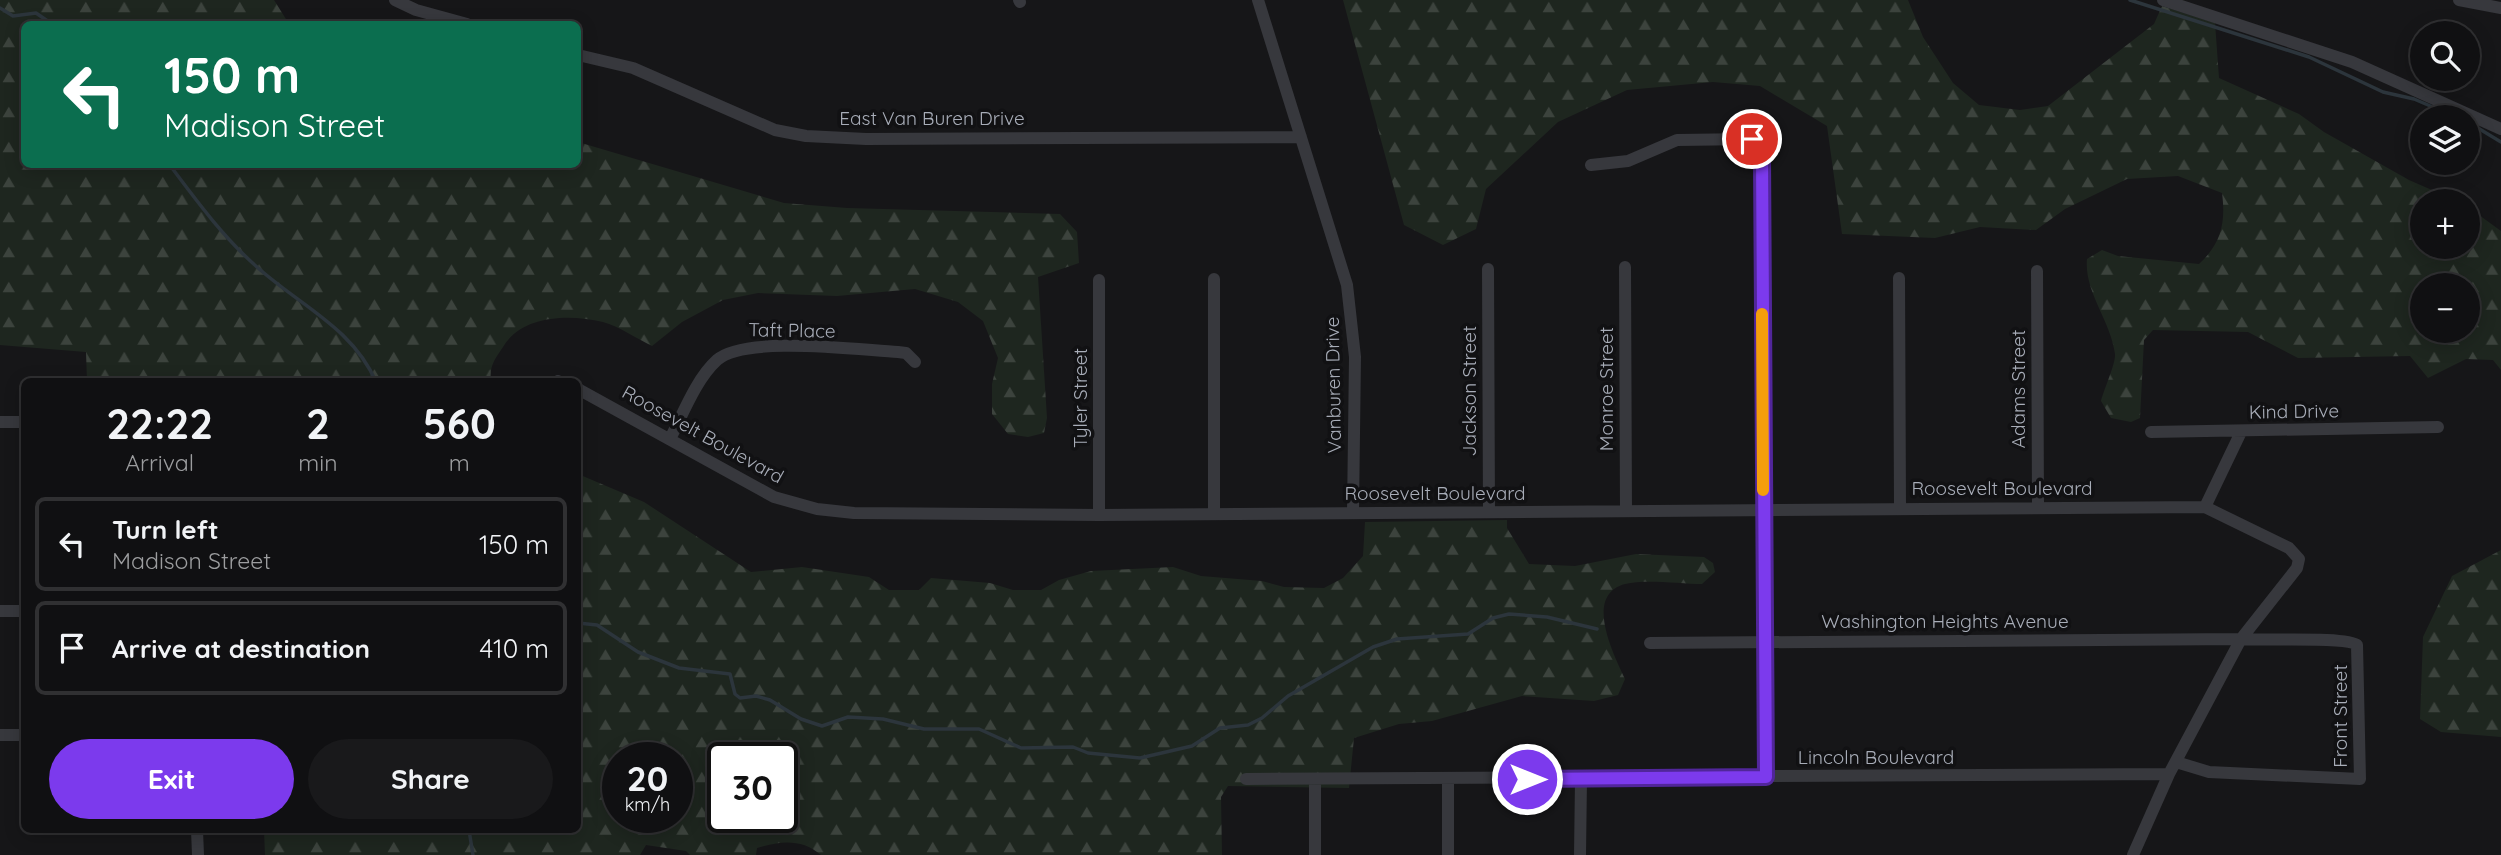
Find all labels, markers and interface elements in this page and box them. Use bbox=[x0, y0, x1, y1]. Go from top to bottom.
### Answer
map controls bbox=[2410, 21, 2480, 343]
button: search bbox=[2410, 21, 2480, 91]
text: 150 m bbox=[164, 44, 300, 105]
icon: left bbox=[49, 49, 140, 140]
text: Madison Street bbox=[164, 105, 385, 145]
button: layers bbox=[2410, 105, 2480, 175]
street label: East Van Buren Drive bbox=[839, 106, 1025, 130]
pin bbox=[1722, 109, 1782, 169]
icon: arrive bbox=[1733, 120, 1771, 158]
button: + bbox=[2410, 189, 2480, 259]
button: − bbox=[2410, 273, 2480, 343]
street label: Vanburen Drive bbox=[1320, 316, 1346, 454]
street label: Taft Place bbox=[748, 317, 836, 343]
street label: Jackson Street bbox=[1457, 326, 1481, 456]
street label: Monroe Street bbox=[1594, 327, 1618, 451]
street label: Adams Street bbox=[2006, 330, 2030, 448]
street label: Tyler Street bbox=[1068, 348, 1092, 448]
street label: Roosevelt Boulevard bbox=[618, 380, 788, 488]
text: 22:22 bbox=[106, 397, 213, 450]
text: 2 bbox=[306, 397, 330, 450]
text: 560 bbox=[423, 397, 496, 450]
street label: Kind Drive bbox=[2249, 398, 2339, 424]
text: Arrival bbox=[125, 448, 194, 477]
text: min bbox=[298, 448, 338, 477]
text: m bbox=[449, 448, 470, 477]
street label: Roosevelt Boulevard bbox=[1911, 476, 2093, 500]
street label: Roosevelt Boulevard bbox=[1344, 481, 1526, 505]
text: Turn left bbox=[112, 513, 219, 546]
icon: left bbox=[53, 525, 91, 563]
text: 150 m bbox=[479, 528, 549, 561]
text: Madison Street bbox=[112, 546, 271, 575]
street label: Washington Heights Avenue bbox=[1821, 609, 2069, 633]
icon: arrive bbox=[53, 629, 91, 667]
text: Arrive at destination bbox=[112, 632, 370, 665]
text: 410 m bbox=[480, 632, 549, 665]
street label: Front Street bbox=[2328, 664, 2352, 768]
button: Exit bbox=[49, 739, 294, 819]
button: Share bbox=[308, 739, 553, 819]
speed limit sign: 30 bbox=[707, 742, 798, 833]
position arrow bbox=[1490, 742, 1564, 816]
street label: Lincoln Boulevard bbox=[1798, 745, 1954, 769]
text: 20 bbox=[627, 756, 668, 800]
text: km/h bbox=[625, 793, 670, 816]

